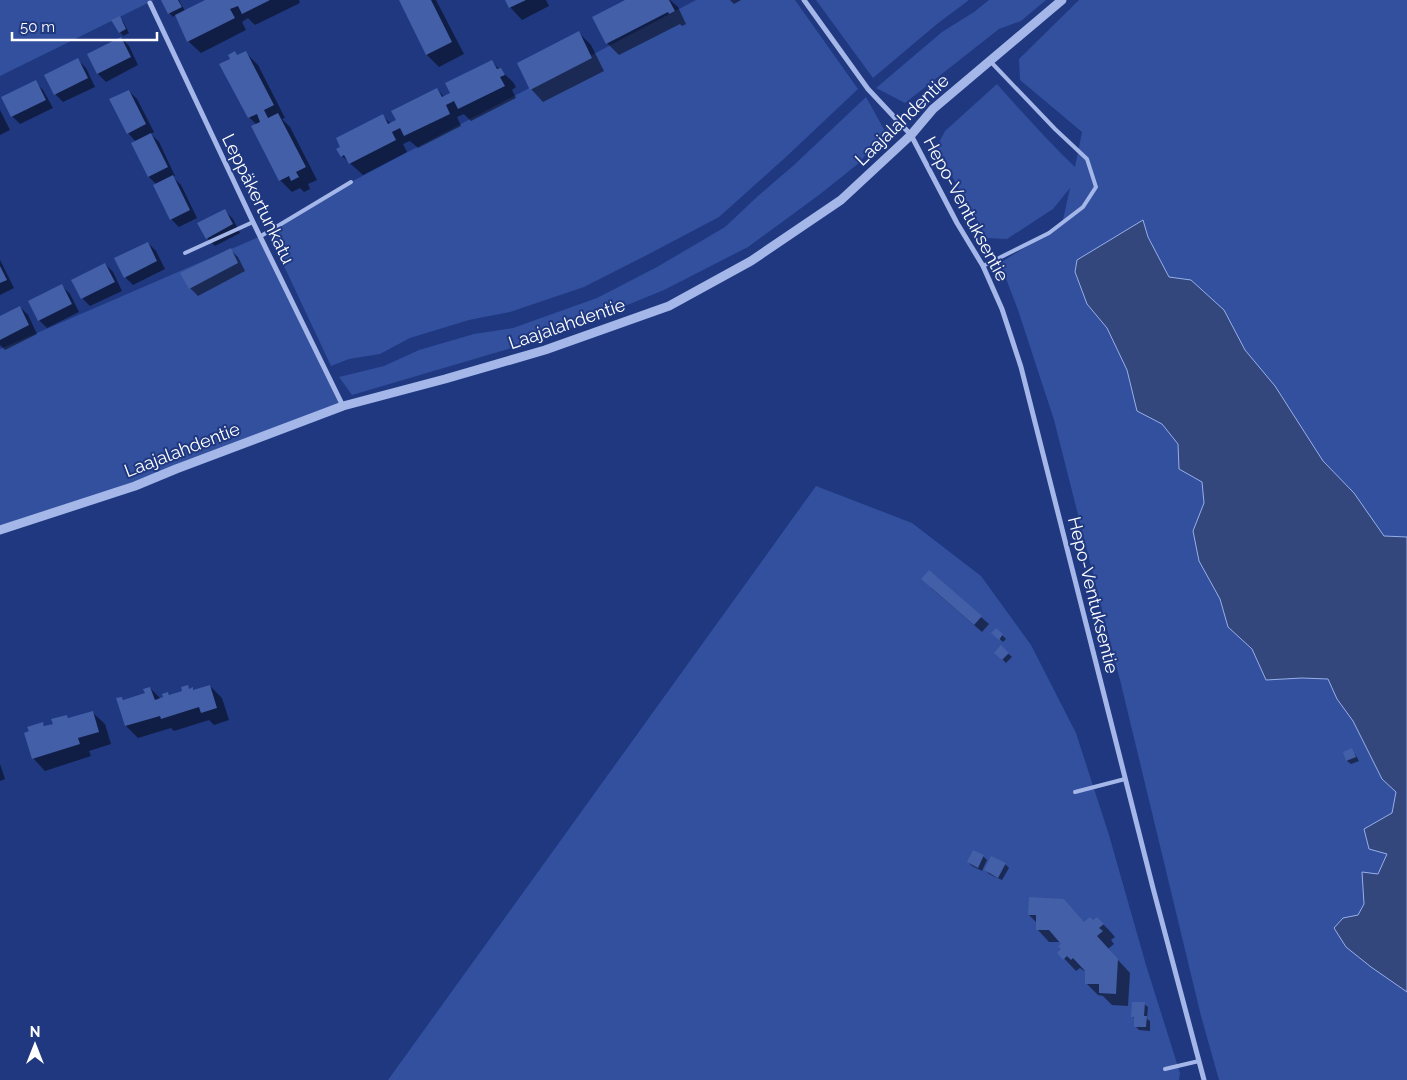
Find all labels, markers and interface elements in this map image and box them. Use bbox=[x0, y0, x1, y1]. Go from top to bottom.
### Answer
scale bar bbox=[12, 10, 158, 42]
text: 50 m bbox=[20, 18, 55, 36]
street label: Laajalahdentie bbox=[851, 69, 953, 170]
street label: Leppäkertunkatu bbox=[218, 130, 299, 267]
street label: Hepo-Ventuksentie bbox=[919, 133, 1014, 285]
street label: Laajalahdentie bbox=[506, 294, 628, 353]
street label: Laajalahdentie bbox=[121, 418, 243, 481]
street label: Hepo-Ventuksentie bbox=[1064, 514, 1123, 676]
north arrow bbox=[10, 1020, 60, 1070]
text: N bbox=[30, 1024, 40, 1040]

